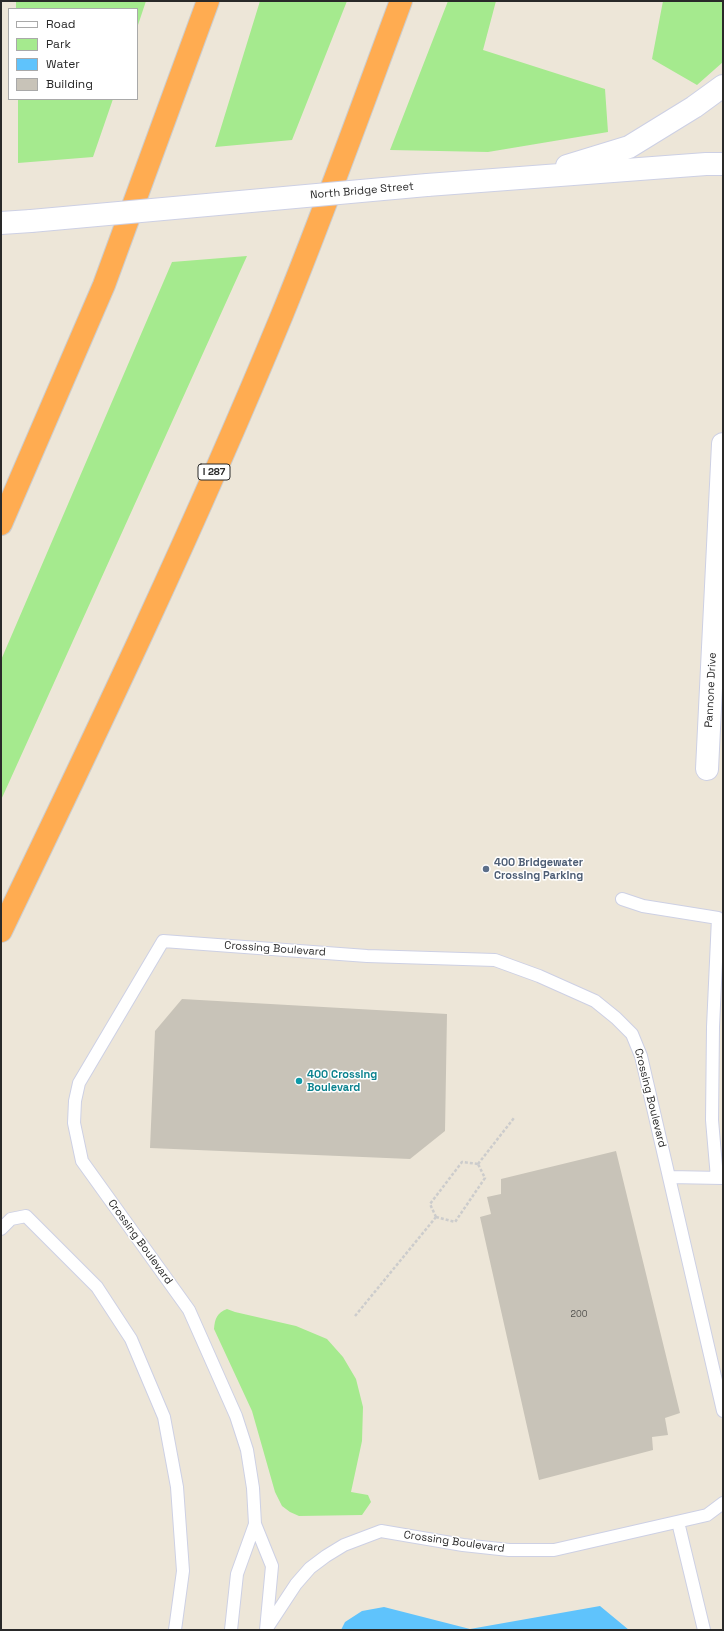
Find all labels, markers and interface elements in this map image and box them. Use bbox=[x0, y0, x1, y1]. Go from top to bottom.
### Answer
legend bbox=[8, 8, 138, 100]
text: Road bbox=[46, 16, 75, 32]
text: Park bbox=[46, 36, 71, 52]
text: Water bbox=[46, 56, 80, 72]
text: Building bbox=[46, 76, 93, 92]
street label: North Bridge Street bbox=[310, 180, 414, 202]
road number: I 287 bbox=[198, 464, 230, 480]
street label: Pannone Drive bbox=[702, 652, 720, 728]
place label: 400 Bridgewater Crossing Parking bbox=[494, 856, 583, 882]
marker: 400 Bridgewater Crossing Parking bbox=[481, 864, 491, 874]
street label: Crossing Boulevard bbox=[224, 939, 326, 959]
street label: Crossing Boulevard bbox=[631, 1047, 669, 1149]
place label: 400 Crossing Boulevard bbox=[307, 1068, 377, 1094]
marker: 400 Crossing Boulevard bbox=[294, 1076, 304, 1086]
street label: Crossing Boulevard bbox=[105, 1197, 175, 1287]
house number: 200 bbox=[571, 1310, 587, 1320]
street label: Crossing Boulevard bbox=[403, 1528, 505, 1556]

